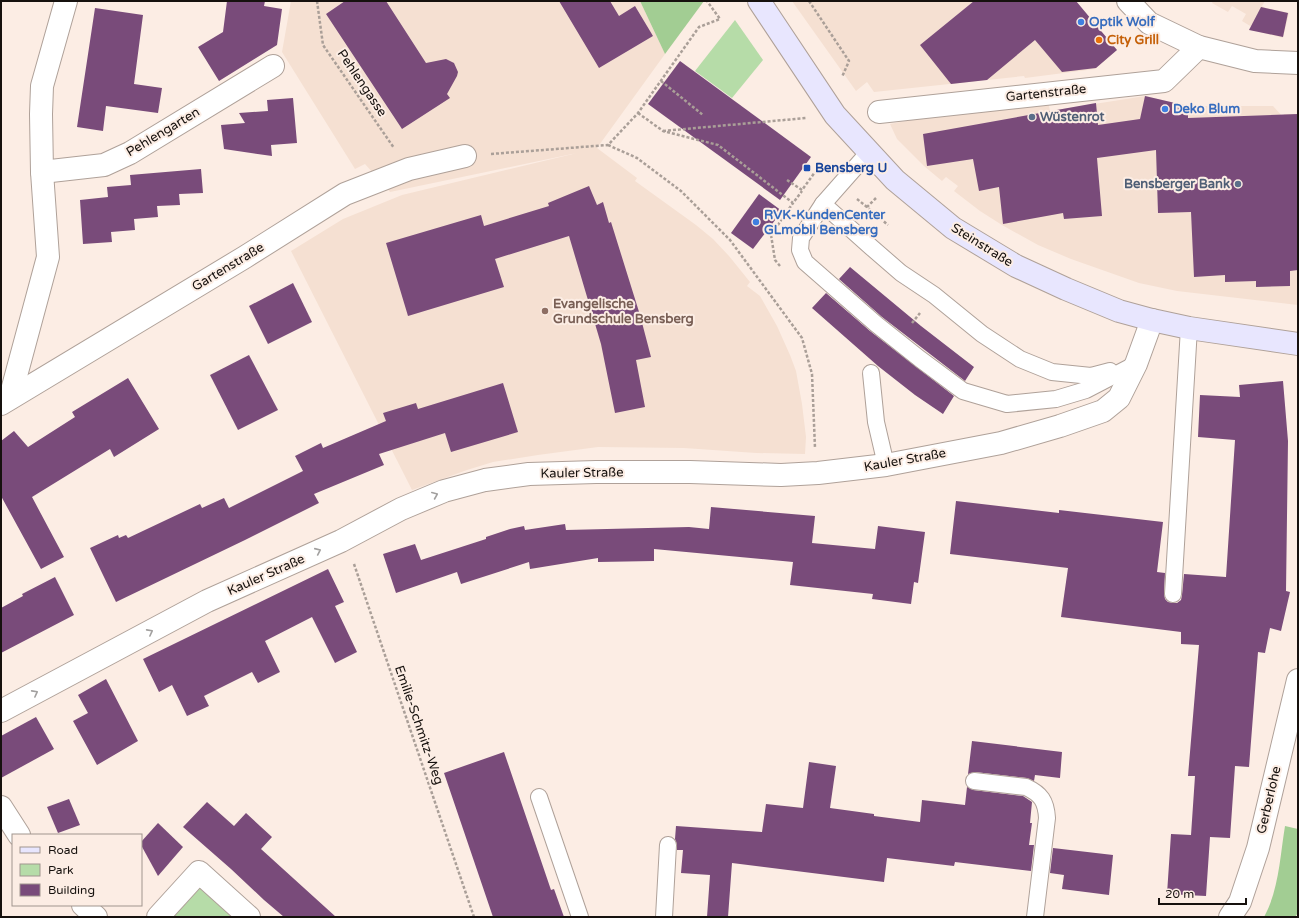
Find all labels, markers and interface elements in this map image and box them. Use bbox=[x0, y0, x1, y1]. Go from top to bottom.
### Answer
place label: Optik Wolf bbox=[1089, 14, 1156, 30]
marker: Optik Wolf bbox=[1076, 17, 1086, 27]
place label: City Grill bbox=[1107, 32, 1159, 48]
marker: City Grill bbox=[1094, 35, 1104, 45]
street label: Pehlengasse bbox=[334, 46, 390, 120]
street label: Gartenstraße bbox=[1005, 81, 1087, 105]
place label: Deko Blum bbox=[1173, 101, 1240, 117]
street label: Pehlengarten bbox=[123, 104, 203, 160]
marker: Deko Blum bbox=[1160, 104, 1170, 114]
place label: Wüstenrot bbox=[1040, 109, 1105, 125]
marker: Wüstenrot bbox=[1027, 112, 1037, 122]
place label: Bensberg U bbox=[815, 160, 887, 176]
marker: Bensberg U bbox=[802, 163, 812, 173]
place label: Bensberger Bank bbox=[1124, 176, 1230, 192]
marker: Bensberger Bank bbox=[1233, 179, 1243, 189]
place label: RVK-KundenCenter GLmobil Bensberg bbox=[764, 207, 886, 238]
marker: RVK-KundenCenter GLmobil Bensberg bbox=[751, 217, 761, 227]
street label: Steinstraße bbox=[948, 220, 1016, 270]
street label: Gartenstraße bbox=[189, 239, 267, 295]
place label: Evangelische Grundschule Bensberg bbox=[553, 296, 694, 327]
marker: Evangelische Grundschule Bensberg bbox=[540, 306, 550, 316]
street label: Kauler Straße bbox=[863, 445, 947, 475]
street label: Kauler Straße bbox=[540, 464, 624, 482]
one-way arrow bbox=[430, 492, 438, 500]
one-way arrow bbox=[314, 548, 321, 556]
street label: Kauler Straße bbox=[225, 551, 307, 599]
one-way arrow bbox=[146, 629, 153, 636]
street label: Emilie-Schmitz-Weg bbox=[391, 663, 447, 787]
one-way arrow bbox=[31, 690, 39, 697]
street label: Gerberlohe bbox=[1253, 765, 1285, 835]
legend bbox=[12, 834, 142, 906]
text: Road bbox=[48, 843, 78, 857]
text: Park bbox=[48, 863, 74, 877]
scale bar bbox=[1159, 880, 1246, 906]
text: Building bbox=[48, 883, 95, 897]
text: 20 m bbox=[1165, 887, 1194, 901]

